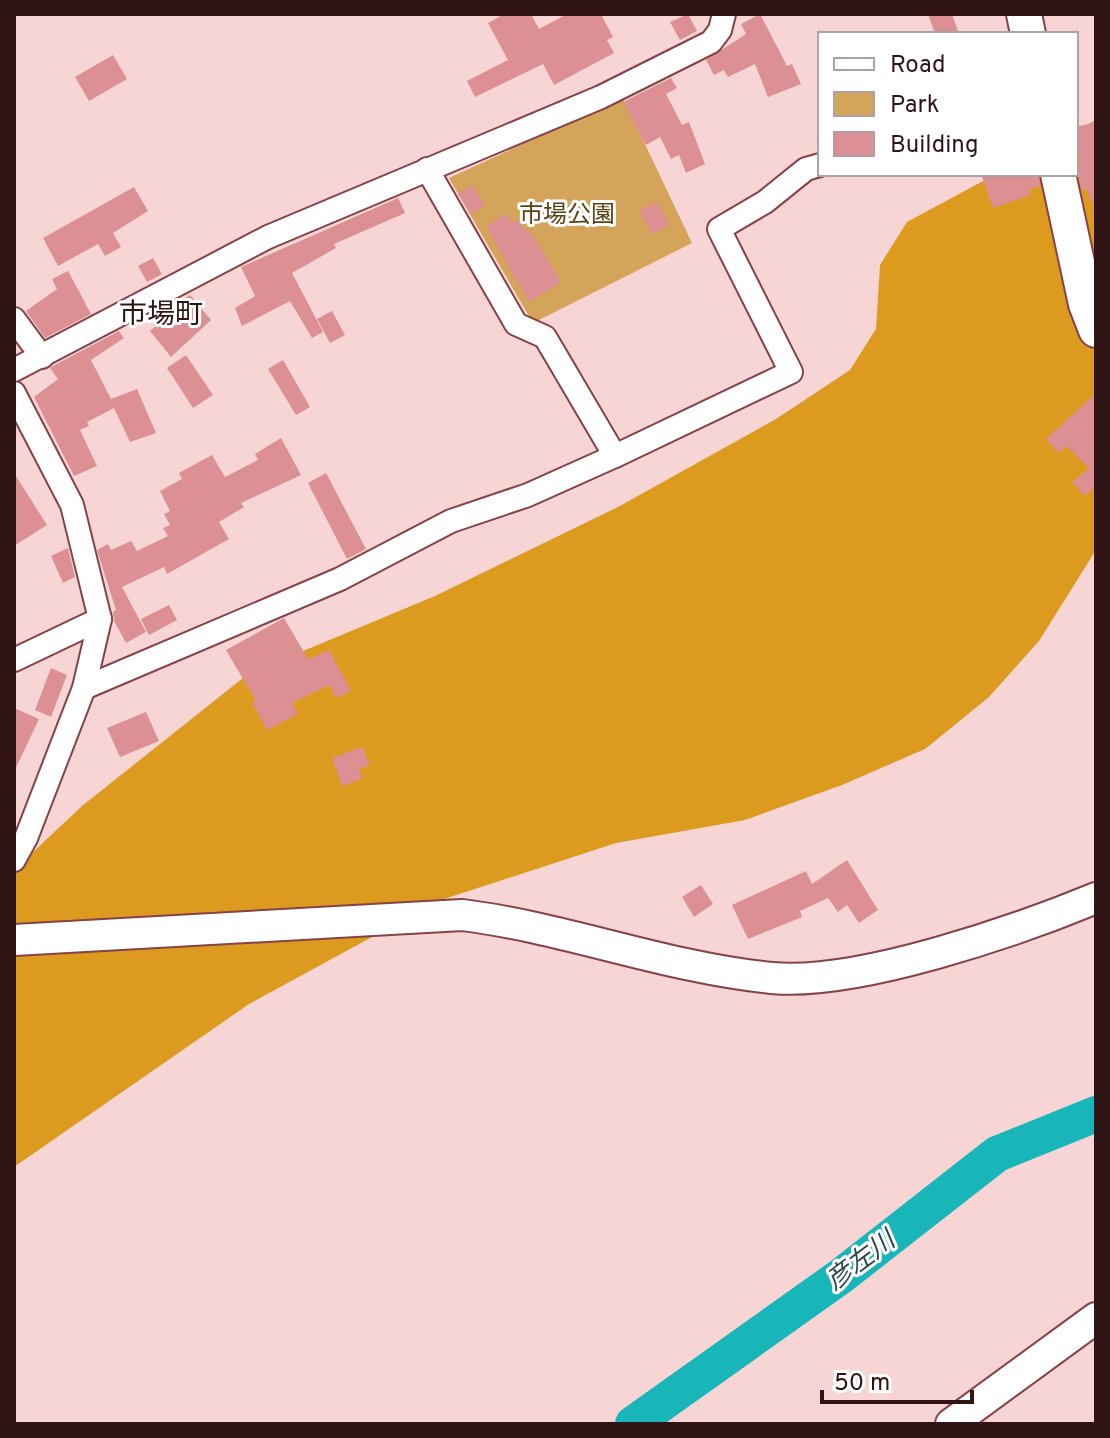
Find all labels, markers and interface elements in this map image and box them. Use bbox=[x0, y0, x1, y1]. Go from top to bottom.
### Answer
legend bbox=[818, 32, 1078, 176]
text: Road bbox=[890, 51, 946, 81]
text: Park bbox=[890, 91, 940, 121]
text: Building bbox=[890, 131, 979, 161]
park label: 市場公園 bbox=[519, 201, 615, 231]
district label: 市場町 bbox=[119, 298, 203, 334]
water label: 彦左川 bbox=[820, 1224, 905, 1299]
scale bar bbox=[822, 1354, 972, 1404]
text: 50 m bbox=[834, 1369, 890, 1399]

